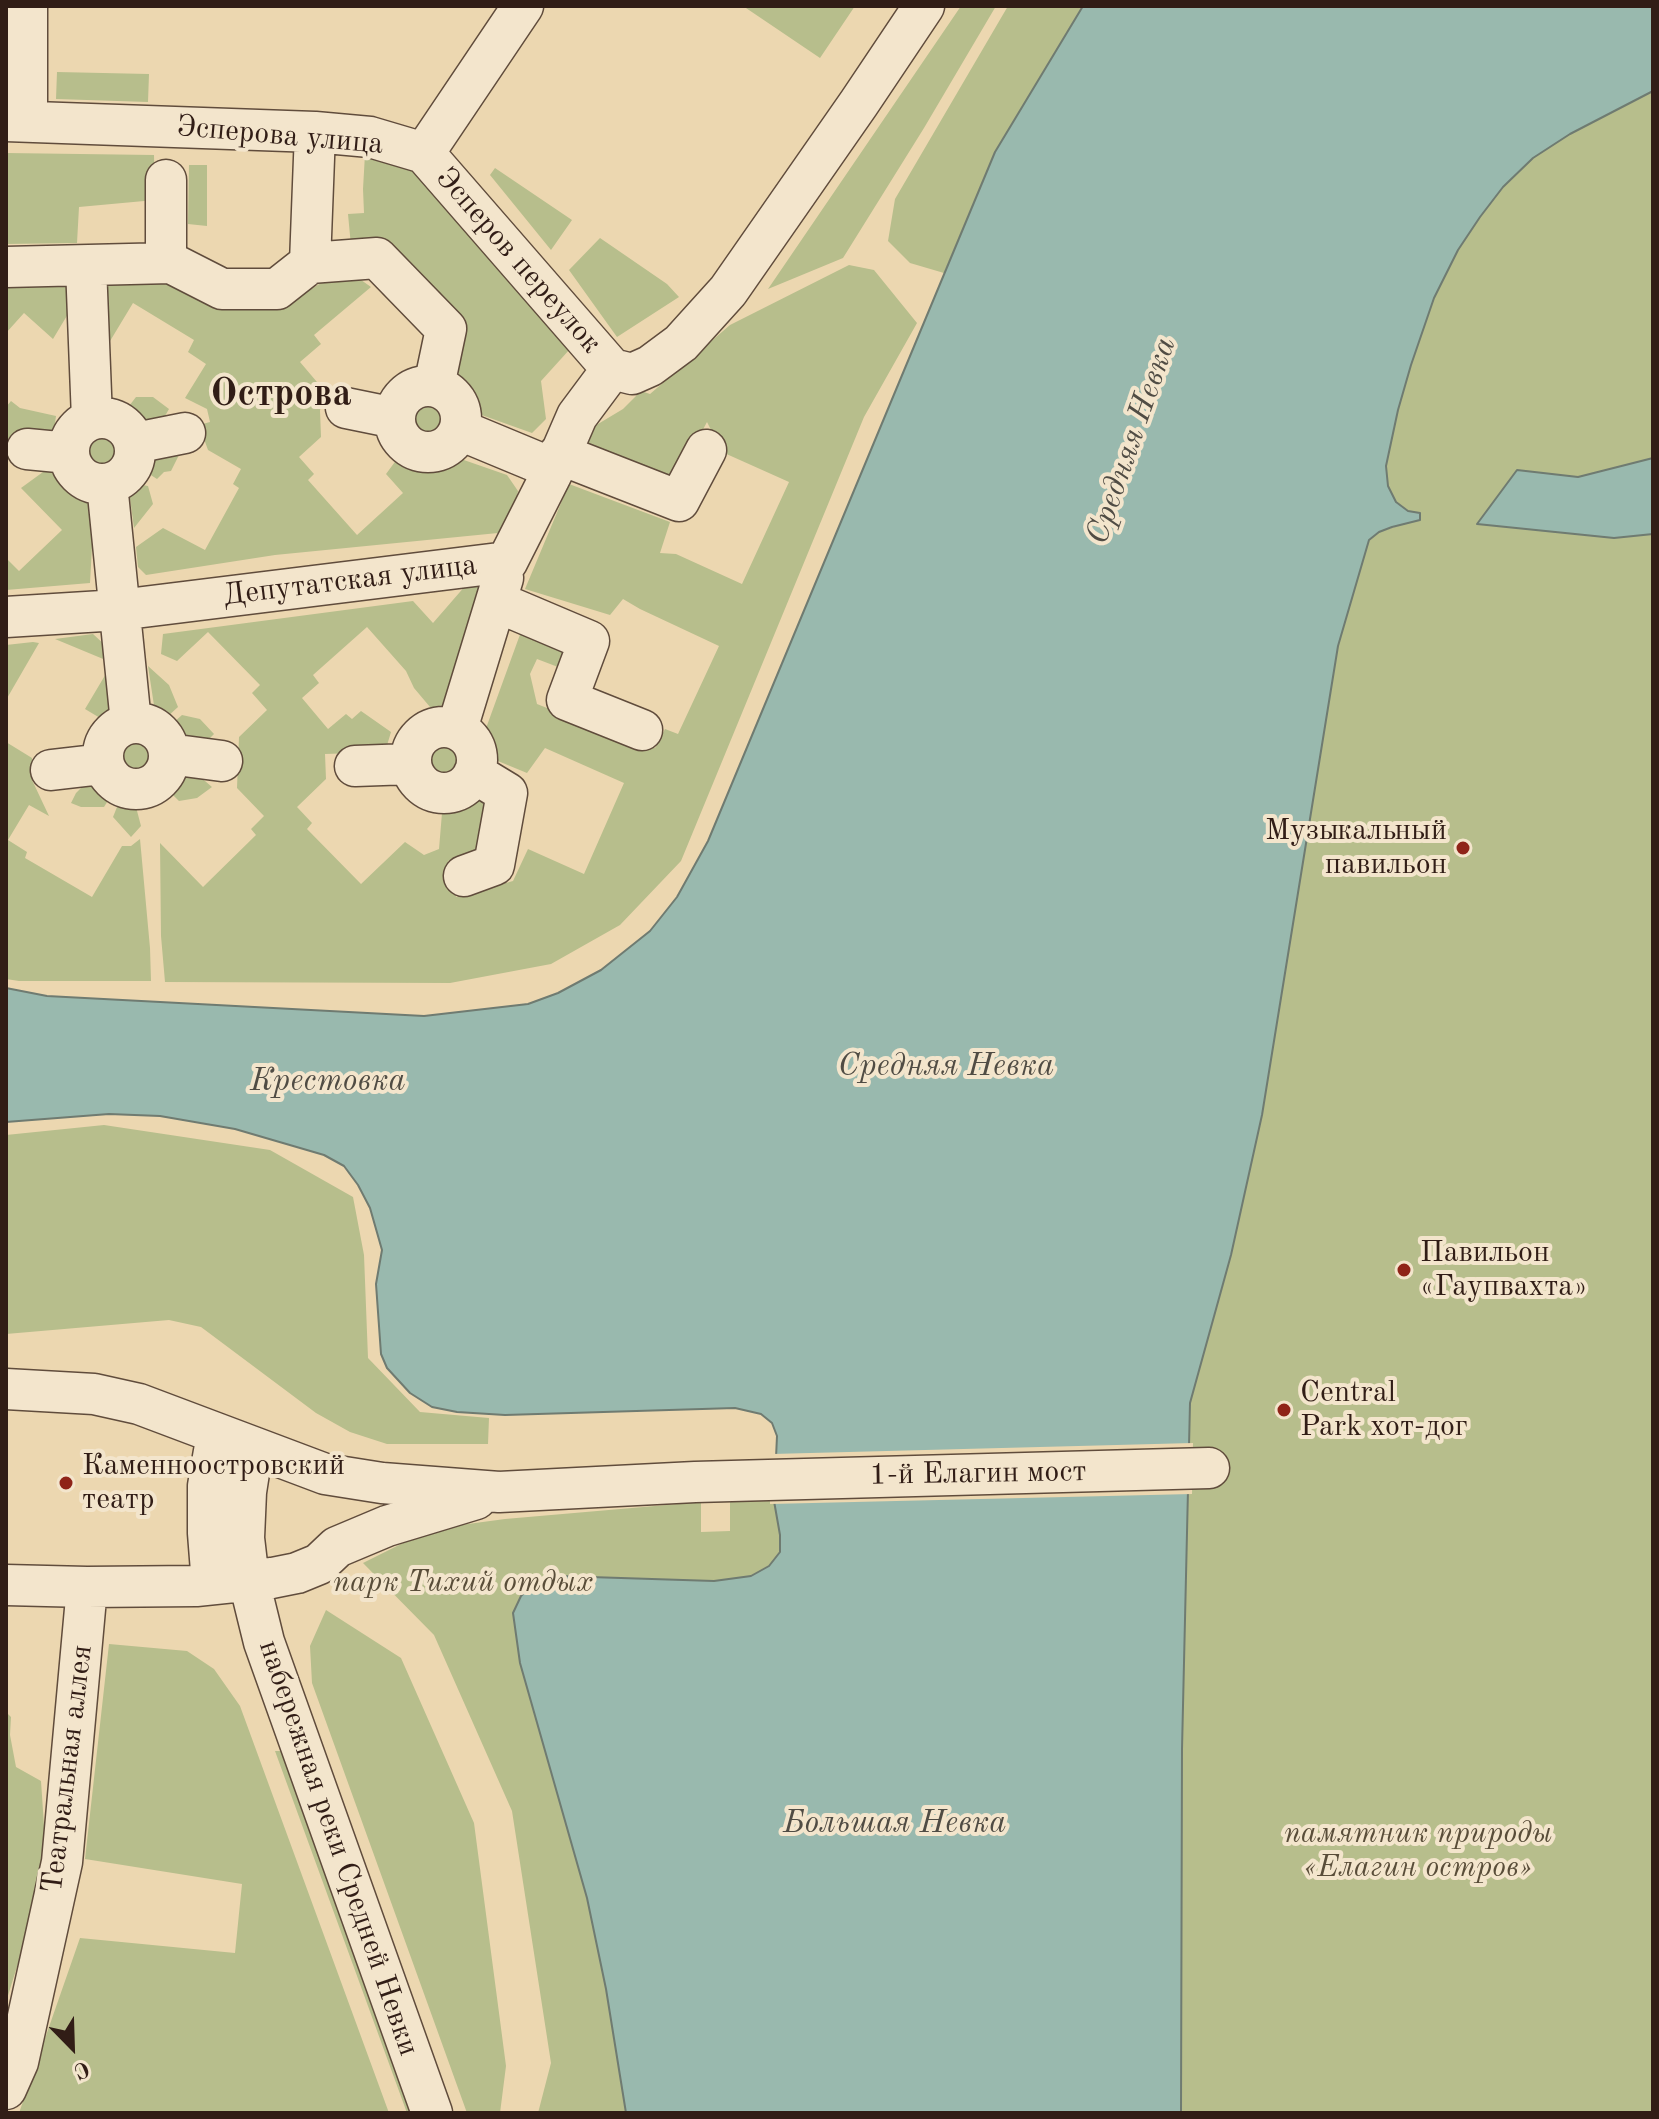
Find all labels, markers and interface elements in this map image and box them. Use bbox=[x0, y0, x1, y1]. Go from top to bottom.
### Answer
street label: Эсперова улица bbox=[175, 109, 385, 163]
street label: Эсперов переулок bbox=[427, 161, 609, 361]
water label: Средняя Невка bbox=[1079, 332, 1185, 550]
district label: Острова bbox=[210, 372, 352, 418]
street label: Депутатская улица bbox=[221, 548, 479, 614]
place label: Музыкальный павильон bbox=[1265, 813, 1447, 884]
marker: Музыкальный павильон bbox=[1454, 839, 1472, 857]
water label: Средняя Невка bbox=[838, 1048, 1054, 1086]
water label: Крестовка bbox=[250, 1063, 406, 1101]
place label: Павильон «Гаупвахта» bbox=[1420, 1235, 1588, 1306]
marker: Павильон «Гаупвахта» bbox=[1395, 1261, 1413, 1279]
place label: Central Park хот-дог bbox=[1300, 1375, 1468, 1446]
marker: Central Park хот-дог bbox=[1275, 1401, 1293, 1419]
place label: Каменноостровский театр bbox=[82, 1448, 345, 1518]
street label: 1-й Елагин мост bbox=[869, 1454, 1087, 1494]
marker: Каменноостровский театр bbox=[57, 1474, 75, 1492]
park label: парк Тихий отдых bbox=[333, 1565, 593, 1601]
street label: набережная реки Средней Невки bbox=[250, 1636, 426, 2060]
street label: Театральная аллея bbox=[35, 1643, 101, 1895]
water label: Большая Невка bbox=[784, 1805, 1006, 1843]
park label: памятник природы «Елагин остров» bbox=[1284, 1816, 1552, 1886]
north arrow bbox=[32, 2007, 112, 2087]
text: С bbox=[70, 2056, 92, 2082]

